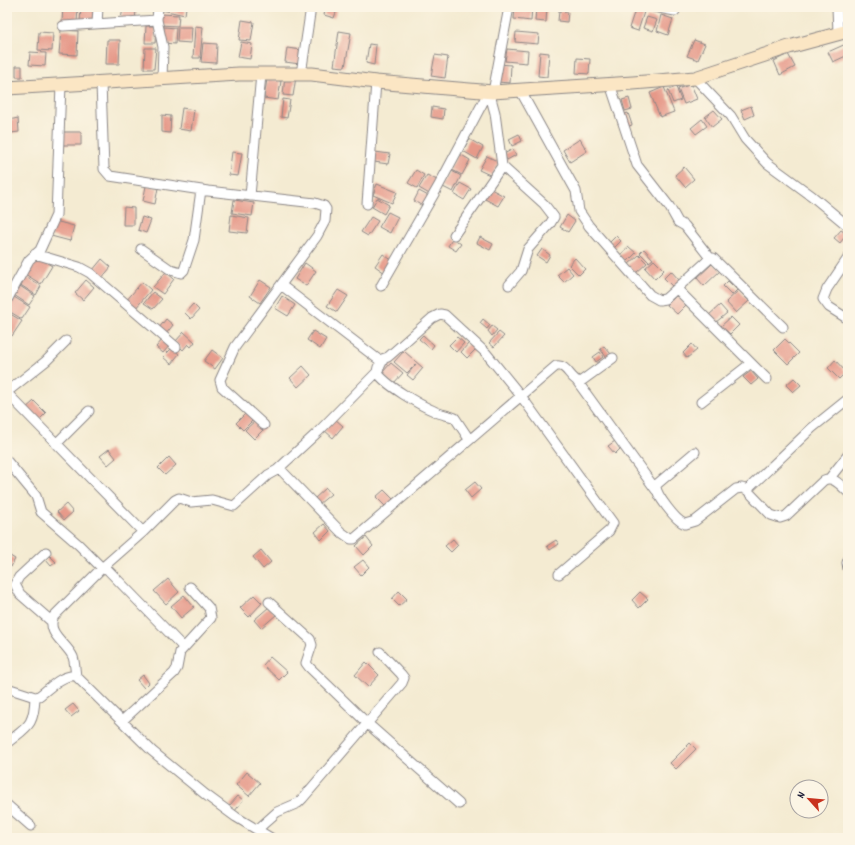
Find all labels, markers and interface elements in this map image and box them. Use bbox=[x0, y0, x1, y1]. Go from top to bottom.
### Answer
north arrow bbox=[789, 779, 829, 819]
text: N bbox=[794, 789, 810, 801]

